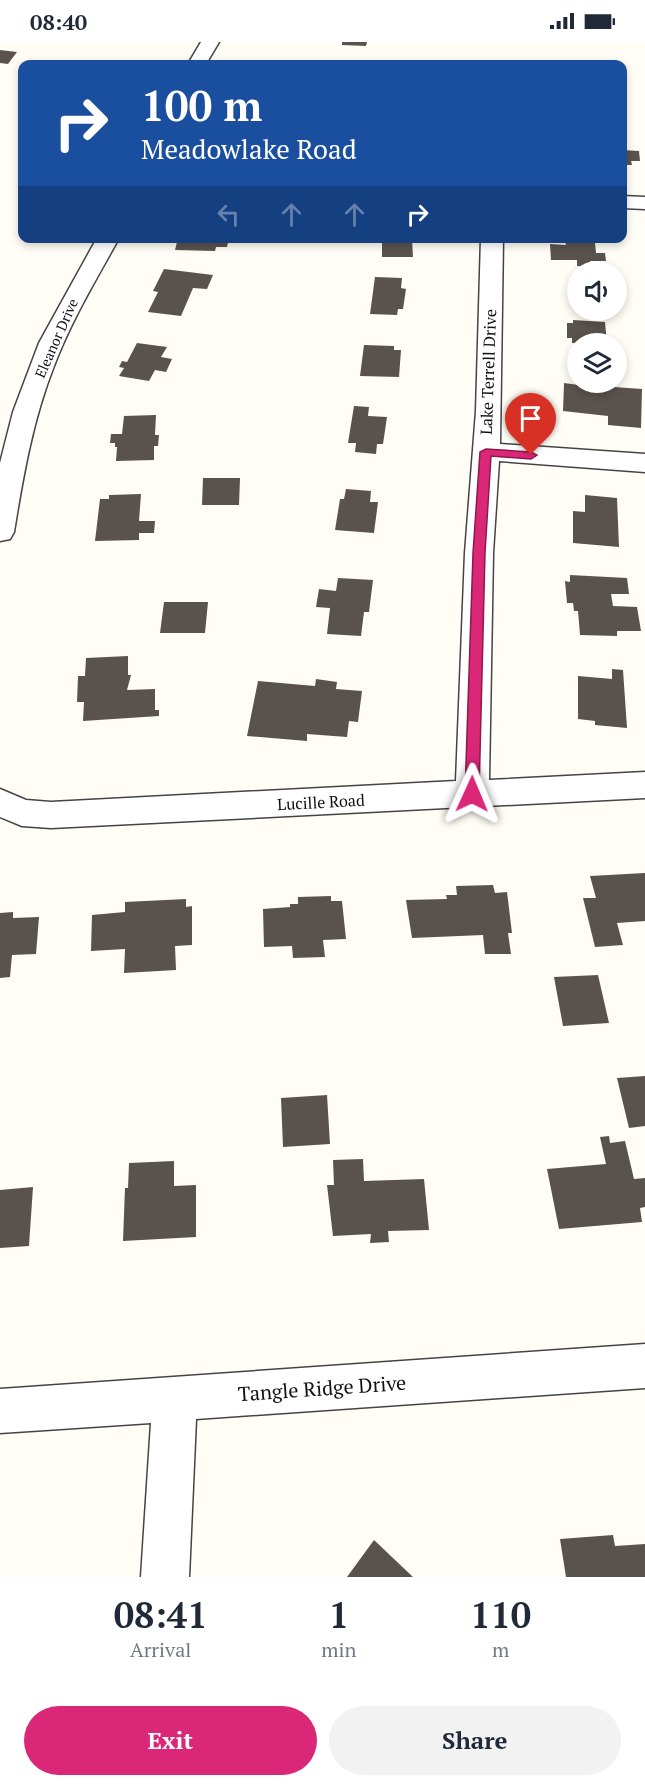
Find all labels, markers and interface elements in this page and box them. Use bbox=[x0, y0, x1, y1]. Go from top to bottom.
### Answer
text: 08:40 bbox=[30, 7, 87, 36]
text: 100 m bbox=[141, 77, 262, 133]
icon: right bbox=[42, 84, 120, 162]
text: Meadowlake Road bbox=[141, 131, 357, 167]
icon: left bbox=[212, 198, 245, 231]
icon: ahead bbox=[275, 198, 308, 231]
icon: ahead bbox=[338, 198, 371, 231]
icon: right bbox=[401, 198, 434, 231]
map controls bbox=[567, 261, 627, 393]
button: sound bbox=[567, 261, 627, 321]
street label: Eleanor Drive bbox=[30, 295, 82, 381]
street label: Lake Terrell Drive bbox=[475, 309, 501, 435]
button: layers bbox=[567, 333, 627, 393]
pin bbox=[505, 393, 556, 455]
icon: arrive bbox=[514, 402, 547, 435]
position arrow bbox=[440, 762, 504, 826]
street label: Lucille Road bbox=[277, 789, 365, 815]
street label: Tangle Ridge Drive bbox=[237, 1369, 407, 1407]
text: 08:41 bbox=[114, 1591, 207, 1638]
text: 1 bbox=[329, 1591, 349, 1638]
text: 110 bbox=[470, 1591, 531, 1638]
text: Arrival bbox=[130, 1636, 191, 1663]
text: min bbox=[321, 1636, 356, 1663]
text: m bbox=[492, 1636, 509, 1663]
button: Exit bbox=[24, 1706, 317, 1775]
button: Share bbox=[329, 1706, 621, 1775]

